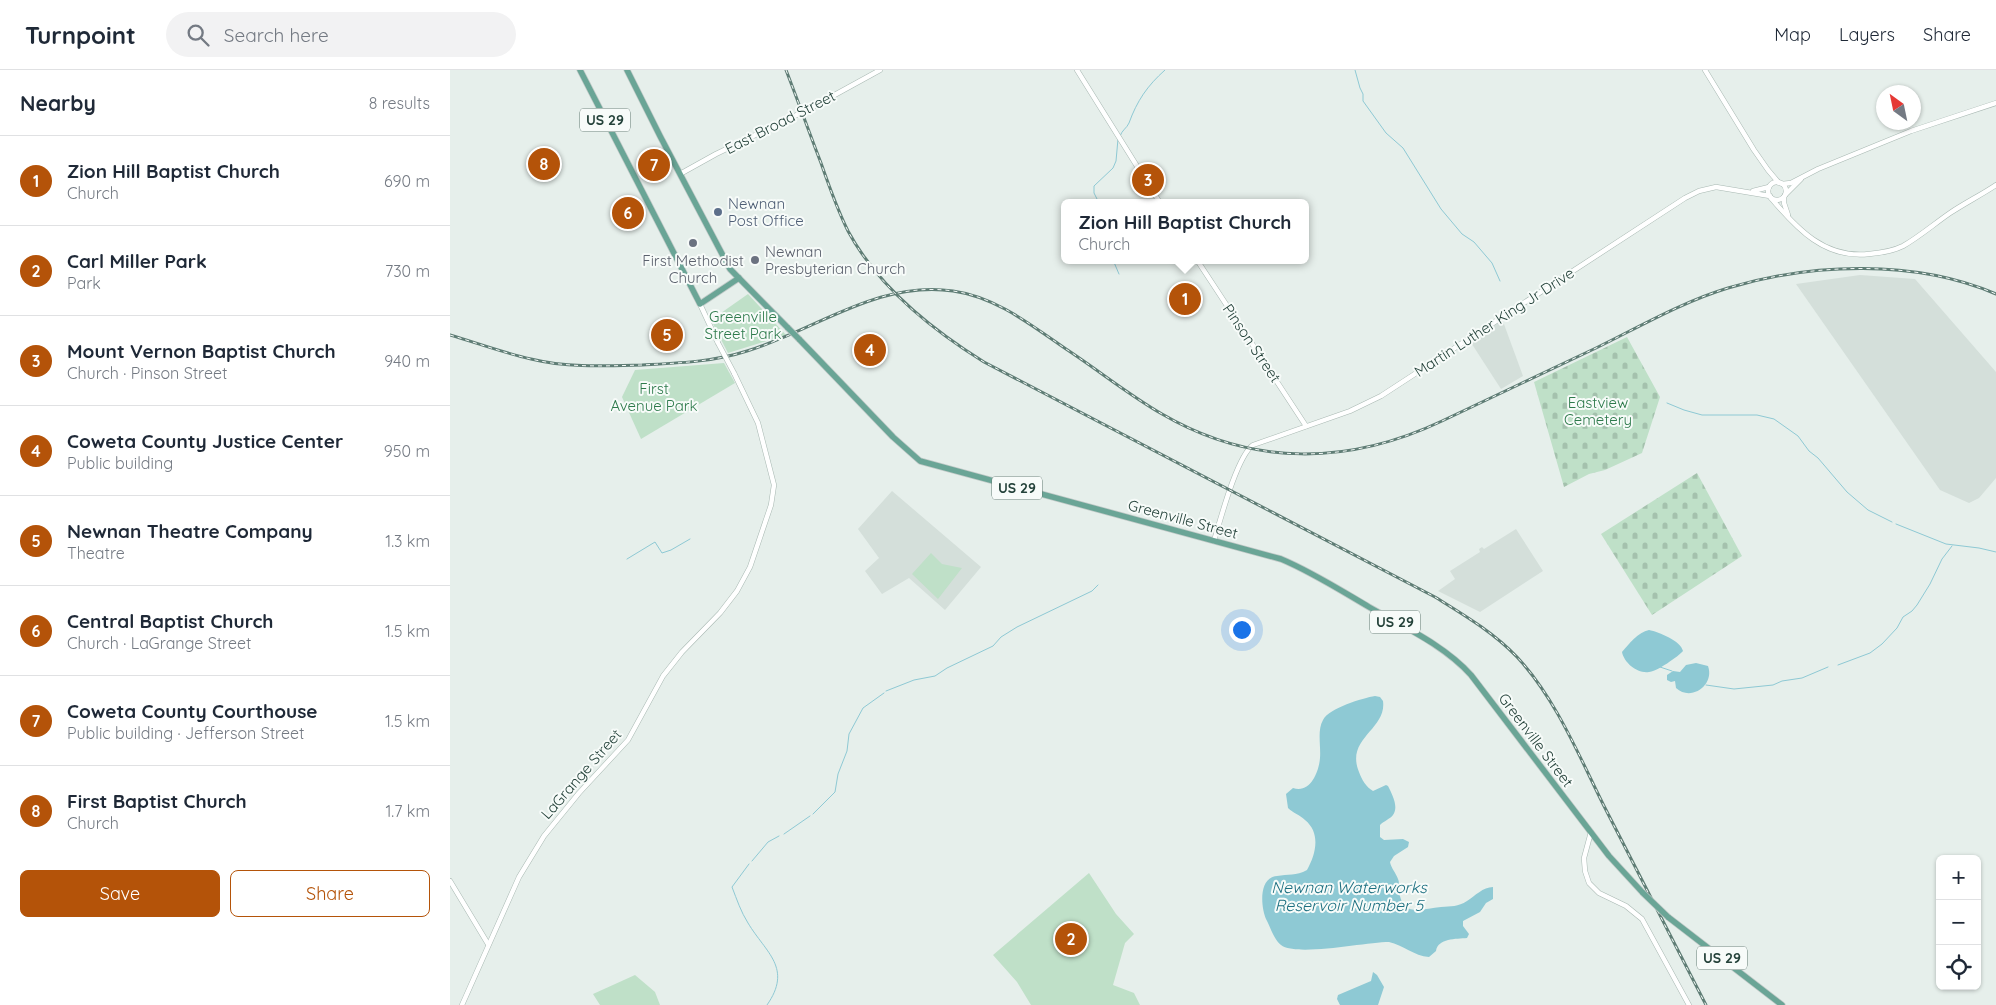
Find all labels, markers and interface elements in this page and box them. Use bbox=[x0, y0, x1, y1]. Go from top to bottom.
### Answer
search box bbox=[166, 12, 516, 57]
text: Turnpoint bbox=[25, 20, 136, 50]
icon: search bbox=[184, 21, 212, 49]
text: Search here bbox=[224, 23, 329, 47]
text: Map bbox=[1774, 23, 1811, 46]
text: Layers bbox=[1839, 23, 1895, 46]
text: Share bbox=[1923, 23, 1971, 46]
north arrow bbox=[1876, 85, 1921, 130]
street label: East Broad Street bbox=[722, 86, 838, 158]
text: Nearby bbox=[20, 90, 96, 116]
text: 8 results bbox=[369, 93, 430, 113]
road number: US 29 bbox=[580, 108, 630, 132]
pin: 8 bbox=[528, 145, 560, 183]
pin: 7 bbox=[638, 146, 670, 184]
text: Zion Hill Baptist Church bbox=[67, 159, 280, 183]
pin: 3 bbox=[1132, 161, 1164, 199]
text: 1 bbox=[33, 171, 39, 191]
text: 690 m bbox=[384, 171, 430, 191]
text: Church bbox=[67, 183, 119, 203]
pin: 6 bbox=[612, 194, 644, 232]
place label: Newnan Post Office bbox=[728, 194, 804, 230]
popup bbox=[1061, 199, 1309, 264]
marker: Newnan Post Office bbox=[712, 206, 724, 218]
text: Zion Hill Baptist Church bbox=[1079, 210, 1291, 234]
text: Church bbox=[1079, 234, 1130, 254]
marker: First Methodist Church bbox=[687, 237, 699, 249]
place label: Newnan Presbyterian Church bbox=[765, 242, 905, 278]
text: Carl Miller Park bbox=[67, 249, 207, 273]
place label: First Methodist Church bbox=[642, 251, 744, 287]
marker: Newnan Presbyterian Church bbox=[749, 254, 761, 266]
text: 2 bbox=[31, 261, 41, 281]
text: 730 m bbox=[385, 261, 430, 281]
street label: Martin Luther King Jr Drive bbox=[1410, 263, 1578, 381]
text: Park bbox=[67, 273, 101, 293]
pin: 1 bbox=[1169, 280, 1201, 318]
street label: Pinson Street bbox=[1219, 300, 1285, 386]
park label: Greenville Street Park bbox=[705, 307, 781, 343]
pin: 5 bbox=[651, 316, 683, 354]
pin: 4 bbox=[854, 331, 886, 369]
text: Mount Vernon Baptist Church bbox=[67, 339, 336, 363]
text: 3 bbox=[32, 351, 40, 371]
text: 940 m bbox=[384, 351, 430, 371]
text: Church · Pinson Street bbox=[67, 363, 227, 383]
park label: First Avenue Park bbox=[610, 379, 698, 415]
park label: Eastview Cemetery bbox=[1564, 393, 1632, 429]
text: Coweta County Justice Center bbox=[67, 429, 343, 453]
text: 4 bbox=[31, 441, 41, 461]
text: 950 m bbox=[384, 441, 430, 461]
text: Public building bbox=[67, 453, 173, 473]
road number: US 29 bbox=[992, 476, 1042, 499]
street label: Greenville Street bbox=[1126, 495, 1240, 543]
text: Newnan Theatre Company bbox=[67, 519, 313, 543]
text: 5 bbox=[31, 531, 41, 551]
text: 1.3 km bbox=[385, 531, 430, 551]
text: Theatre bbox=[67, 543, 125, 563]
text: Central Baptist Church bbox=[67, 609, 273, 633]
road number: US 29 bbox=[1370, 610, 1420, 634]
your location bbox=[1229, 617, 1255, 643]
text: 6 bbox=[32, 621, 40, 641]
text: 1.5 km bbox=[385, 621, 430, 641]
text: Church · LaGrange Street bbox=[67, 633, 251, 653]
street label: Greenville Street bbox=[1494, 689, 1578, 791]
text: Coweta County Courthouse bbox=[67, 699, 318, 723]
text: 7 bbox=[32, 711, 40, 731]
text: 1.5 km bbox=[385, 711, 430, 731]
text: Public building · Jefferson Street bbox=[67, 723, 304, 743]
street label: LaGrange Street bbox=[537, 725, 625, 823]
text: First Baptist Church bbox=[67, 789, 247, 813]
text: 8 bbox=[32, 801, 40, 821]
text: 1.7 km bbox=[385, 801, 430, 821]
text: Church bbox=[67, 813, 119, 833]
map controls bbox=[1936, 855, 1981, 990]
button: + bbox=[1936, 855, 1981, 900]
button: Save bbox=[20, 870, 220, 917]
button: Share bbox=[230, 870, 430, 917]
water label: Newnan Waterworks Reservoir Number 5 bbox=[1271, 877, 1428, 915]
button: − bbox=[1936, 900, 1981, 945]
pin: 2 bbox=[1055, 920, 1087, 958]
button: locate bbox=[1936, 945, 1981, 990]
road number: US 29 bbox=[1697, 946, 1747, 970]

